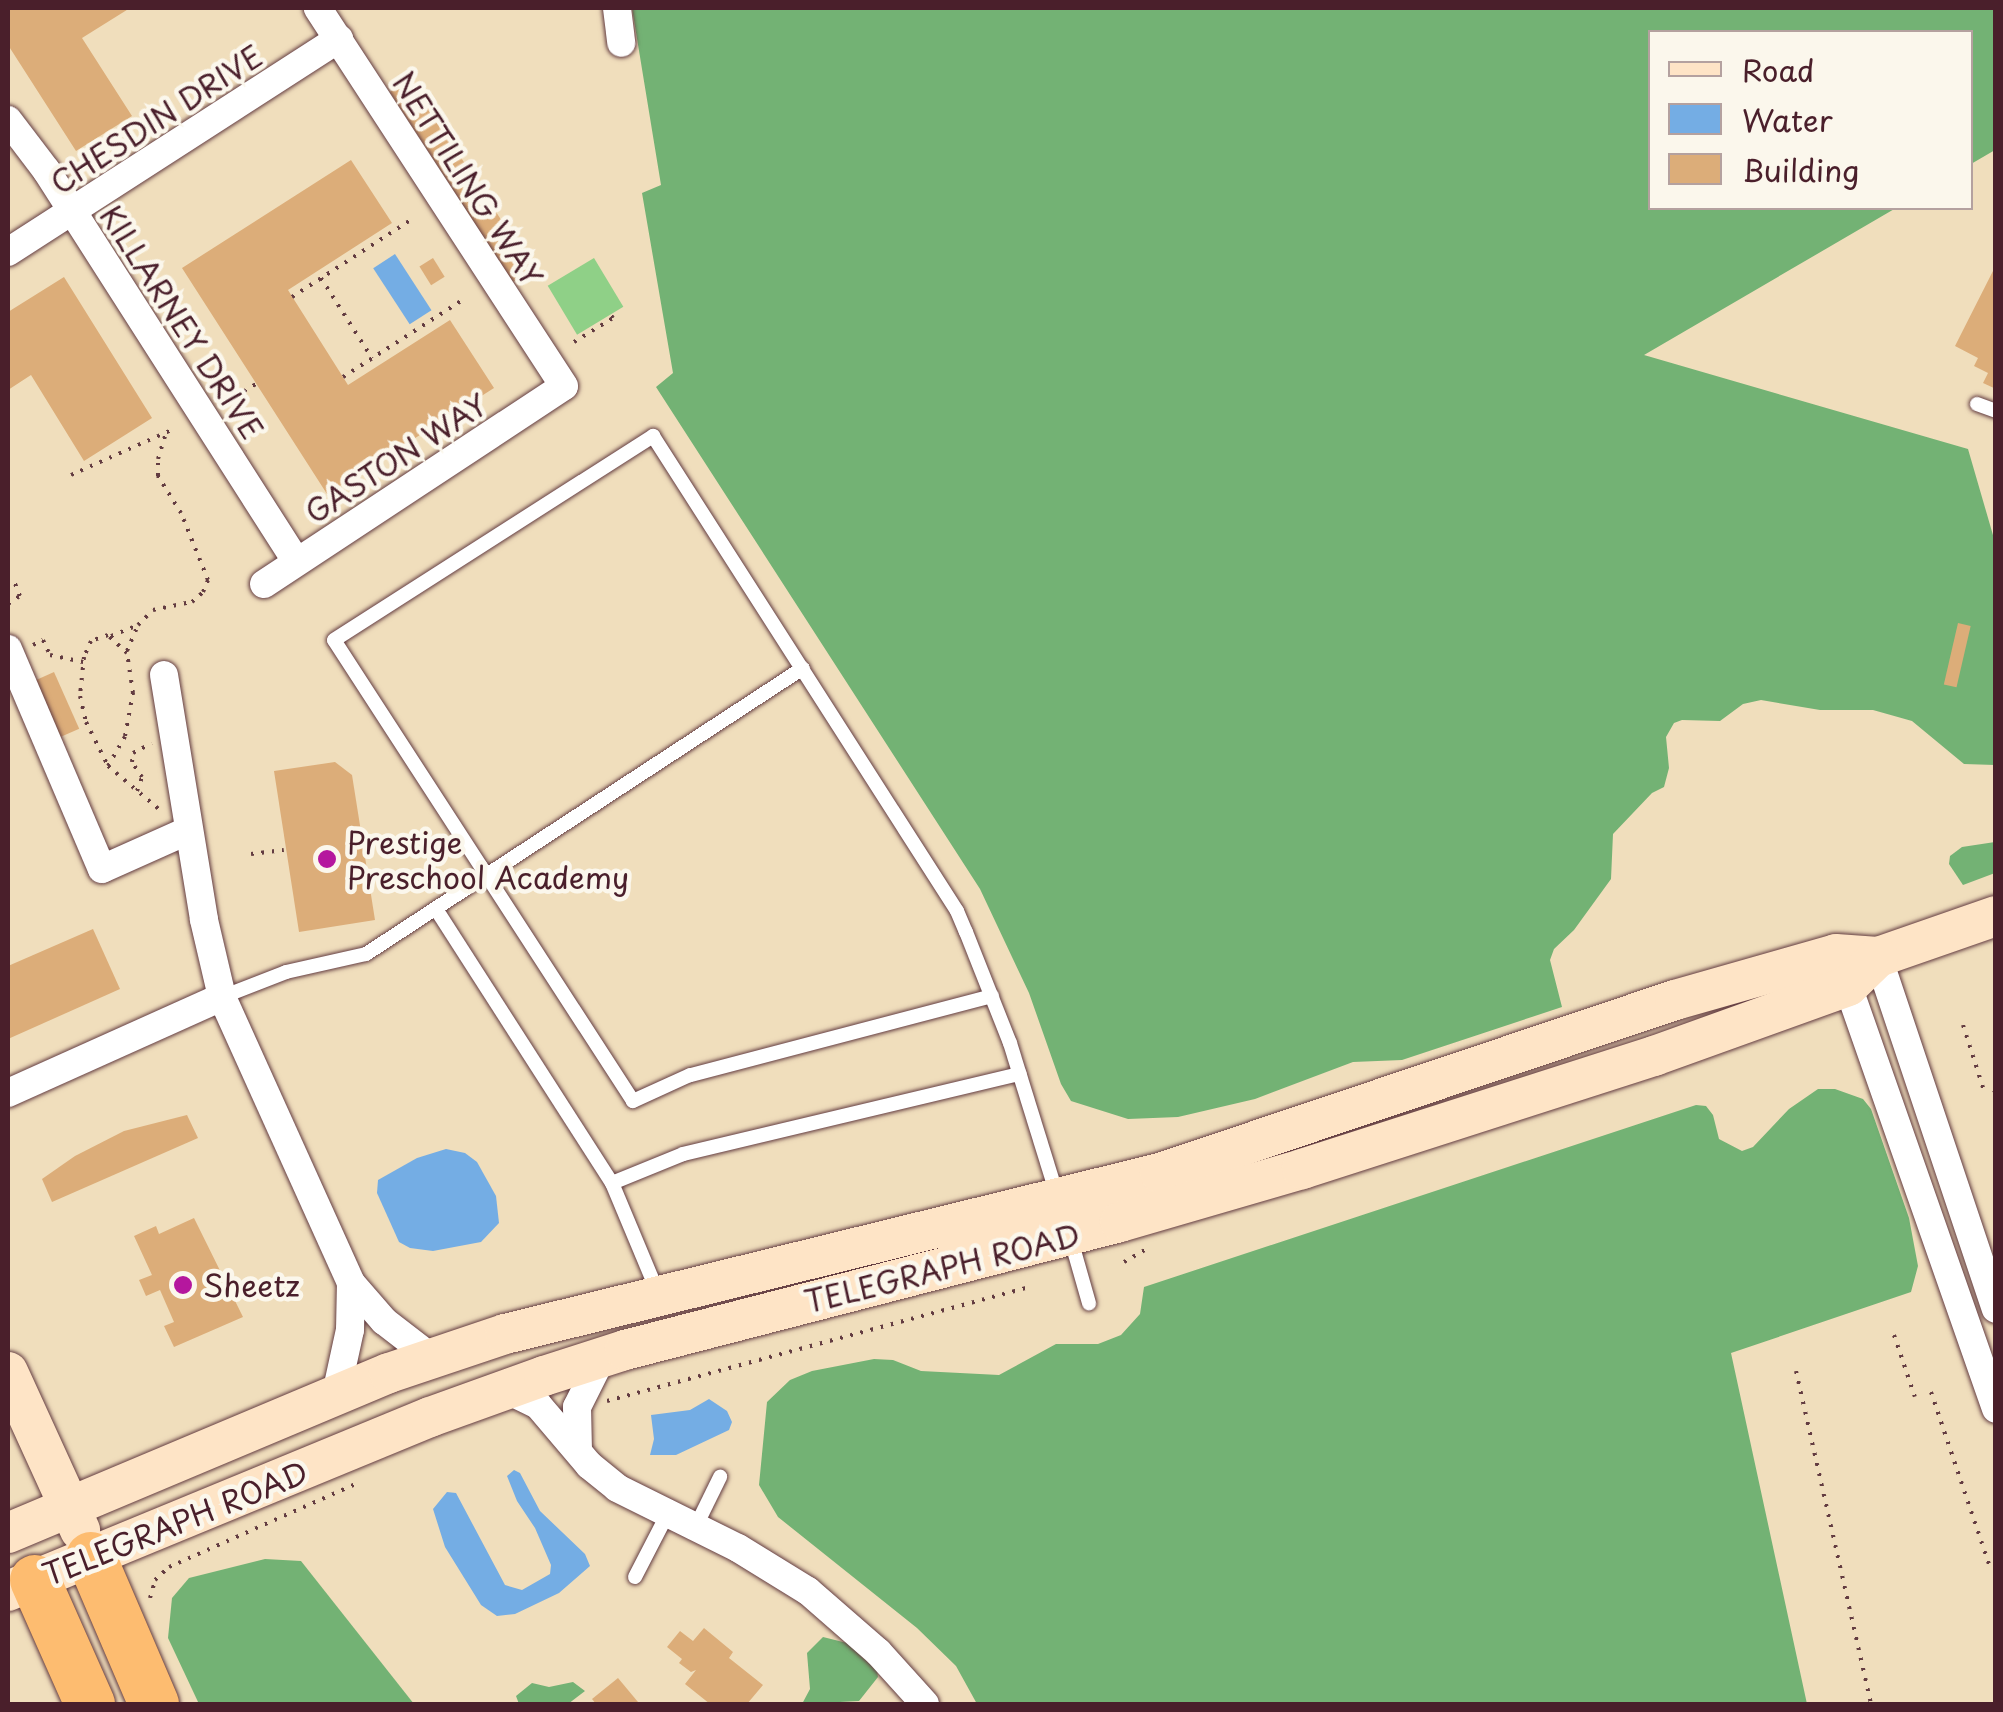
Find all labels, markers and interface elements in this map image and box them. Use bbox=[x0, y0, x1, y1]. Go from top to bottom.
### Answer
legend bbox=[1648, 30, 1973, 210]
street label: CHESDIN DRIVE bbox=[44, 38, 268, 200]
text: Road bbox=[1742, 47, 1815, 92]
street label: NETTILING WAY bbox=[385, 65, 551, 293]
text: Water bbox=[1742, 97, 1833, 142]
text: Building bbox=[1742, 147, 1859, 192]
street label: KILLARNEY DRIVE bbox=[93, 199, 271, 445]
street label: GASTON WAY bbox=[298, 385, 494, 531]
place label: Prestige Preschool Academy bbox=[347, 824, 630, 894]
marker: Prestige Preschool Academy bbox=[316, 848, 338, 870]
street label: TELEGRAPH ROAD bbox=[800, 1216, 1084, 1320]
place label: Sheetz bbox=[203, 1267, 300, 1303]
marker: Sheetz bbox=[172, 1274, 194, 1296]
street label: TELEGRAPH ROAD bbox=[37, 1453, 313, 1593]

